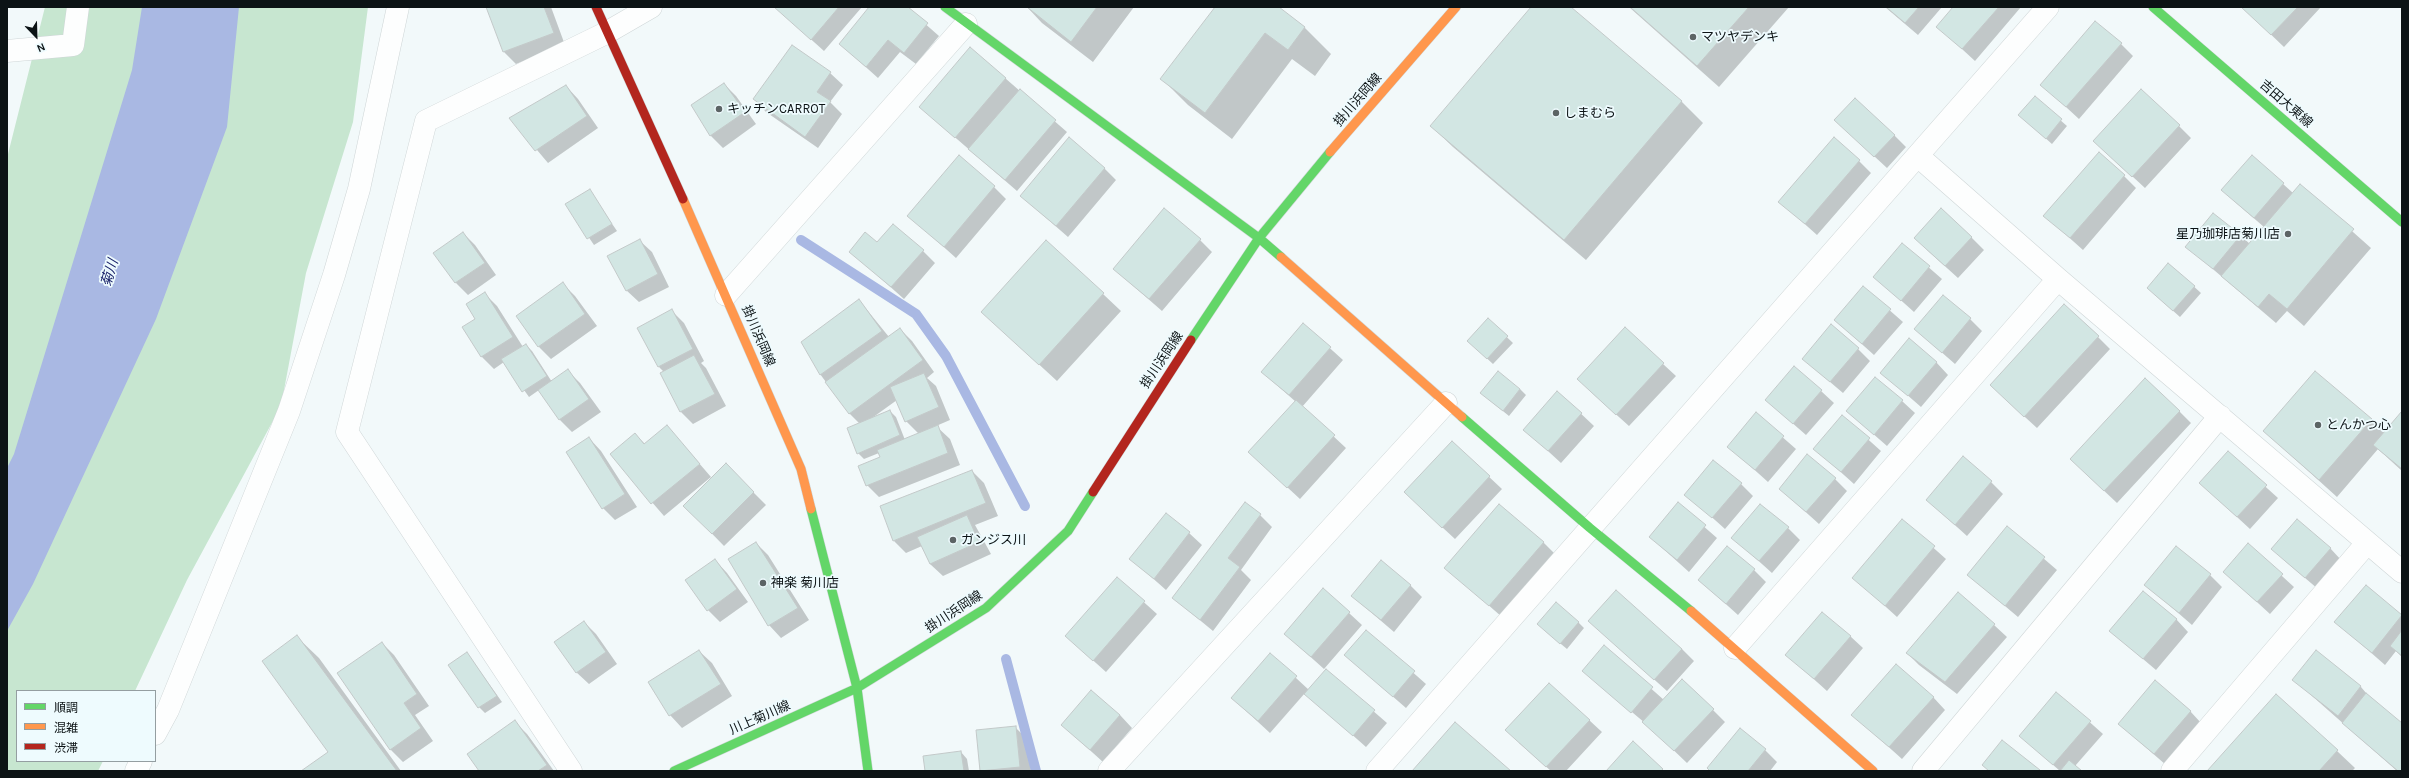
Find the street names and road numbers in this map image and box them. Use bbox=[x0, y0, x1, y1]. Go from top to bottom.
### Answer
street label: 掛川浜岡線 bbox=[1331, 70, 1385, 130]
street label: 吉田大東線 bbox=[2256, 77, 2316, 131]
street label: 掛川浜岡線 bbox=[738, 303, 778, 369]
street label: 掛川浜岡線 bbox=[1137, 329, 1187, 391]
street label: 掛川浜岡線 bbox=[922, 588, 986, 636]
street label: 川上菊川線 bbox=[727, 698, 793, 738]

